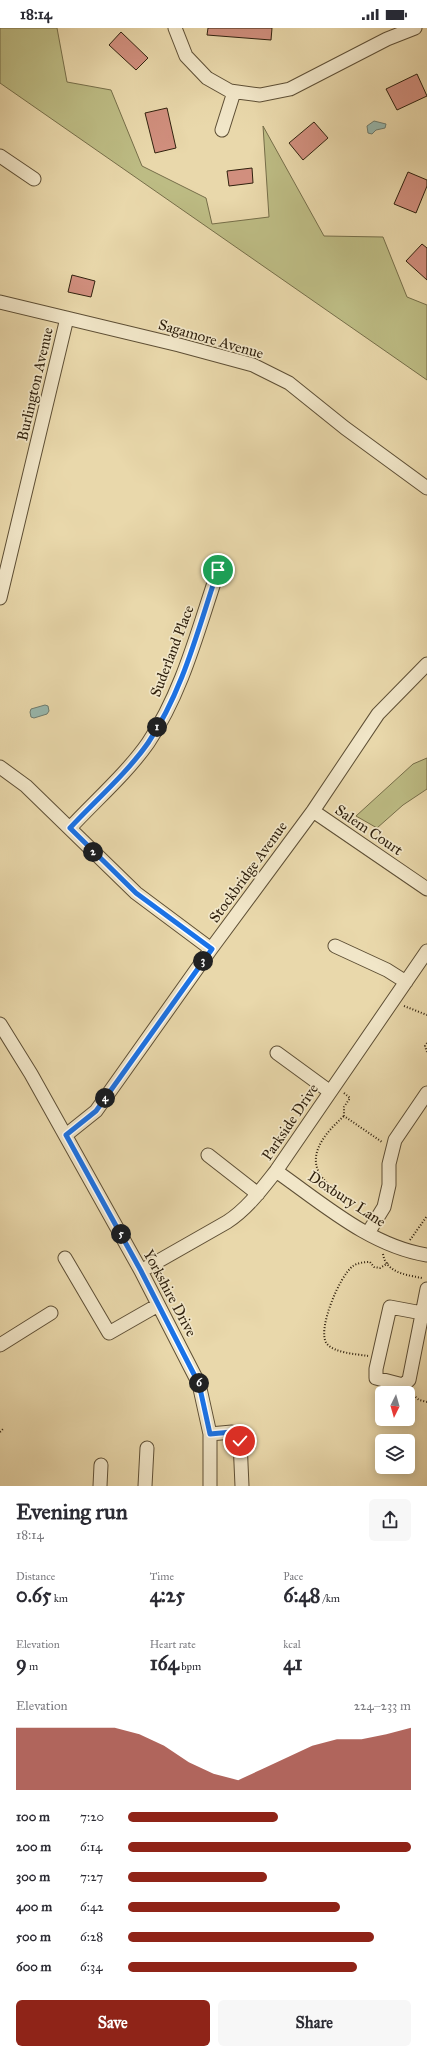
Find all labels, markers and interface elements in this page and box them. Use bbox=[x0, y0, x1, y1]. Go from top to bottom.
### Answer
text: 18:14 bbox=[20, 5, 52, 23]
street label: Sagamore Avenue bbox=[156, 315, 266, 363]
street label: Burlington Avenue bbox=[13, 325, 57, 443]
pin bbox=[201, 553, 235, 587]
icon: arrive bbox=[207, 559, 229, 581]
street label: Suderland Place bbox=[146, 603, 198, 699]
pin: 1 bbox=[147, 717, 167, 737]
text: 1 bbox=[155, 720, 159, 733]
street label: Salem Court bbox=[332, 801, 407, 860]
street label: Stockbridge Avenue bbox=[205, 818, 291, 926]
pin: 2 bbox=[83, 842, 103, 862]
text: 2 bbox=[90, 845, 96, 858]
pin: 3 bbox=[193, 951, 213, 971]
text: 3 bbox=[201, 954, 205, 967]
street label: Parkside Drive bbox=[258, 1080, 322, 1164]
pin: 4 bbox=[95, 1088, 115, 1108]
text: 4 bbox=[102, 1091, 108, 1104]
street label: Doxbury Lane bbox=[305, 1167, 389, 1231]
pin: 5 bbox=[111, 1224, 131, 1244]
text: 5 bbox=[118, 1227, 124, 1240]
street label: Yorkshire Drive bbox=[139, 1246, 201, 1340]
pin: 6 bbox=[189, 1373, 209, 1393]
text: 6 bbox=[196, 1376, 202, 1389]
north arrow bbox=[375, 1386, 415, 1426]
map controls bbox=[375, 1386, 415, 1474]
pin bbox=[223, 1424, 257, 1458]
icon: check bbox=[229, 1430, 251, 1452]
button: layers bbox=[375, 1434, 415, 1474]
text: Evening run bbox=[16, 1498, 128, 1525]
button: share bbox=[369, 1499, 411, 1541]
text: 18:14 bbox=[16, 1527, 44, 1543]
text: Distance bbox=[16, 1570, 55, 1583]
text: Time bbox=[150, 1570, 174, 1583]
text: Pace bbox=[283, 1570, 303, 1583]
text: 0.65 bbox=[16, 1583, 51, 1607]
text: 4:25 bbox=[150, 1583, 185, 1607]
text: 6:48 bbox=[283, 1583, 320, 1607]
text: km bbox=[51, 1592, 68, 1605]
text: /km bbox=[320, 1592, 340, 1605]
text: Elevation bbox=[16, 1638, 60, 1651]
text: Heart rate bbox=[150, 1638, 196, 1651]
text: kcal bbox=[283, 1638, 301, 1651]
text: 9 bbox=[16, 1651, 27, 1675]
text: 164 bbox=[150, 1651, 179, 1675]
text: 41 bbox=[283, 1651, 302, 1675]
text: m bbox=[27, 1660, 38, 1673]
text: bpm bbox=[179, 1660, 201, 1673]
text: Elevation bbox=[16, 1698, 68, 1714]
text: 224–233 m bbox=[354, 1698, 411, 1714]
text: 100 m bbox=[16, 1809, 50, 1825]
text: 7:20 bbox=[80, 1809, 104, 1825]
text: 200 m bbox=[16, 1839, 51, 1855]
text: 6:14 bbox=[80, 1839, 102, 1855]
text: 300 m bbox=[16, 1869, 50, 1885]
text: 7:27 bbox=[80, 1869, 103, 1885]
text: 400 m bbox=[16, 1899, 52, 1915]
text: 6:42 bbox=[80, 1899, 104, 1915]
text: 500 m bbox=[16, 1929, 51, 1945]
text: 6:28 bbox=[80, 1929, 103, 1945]
text: 600 m bbox=[16, 1959, 52, 1975]
text: 6:34 bbox=[80, 1959, 102, 1975]
button: Save bbox=[16, 2000, 210, 2046]
button: Share bbox=[218, 2000, 411, 2046]

